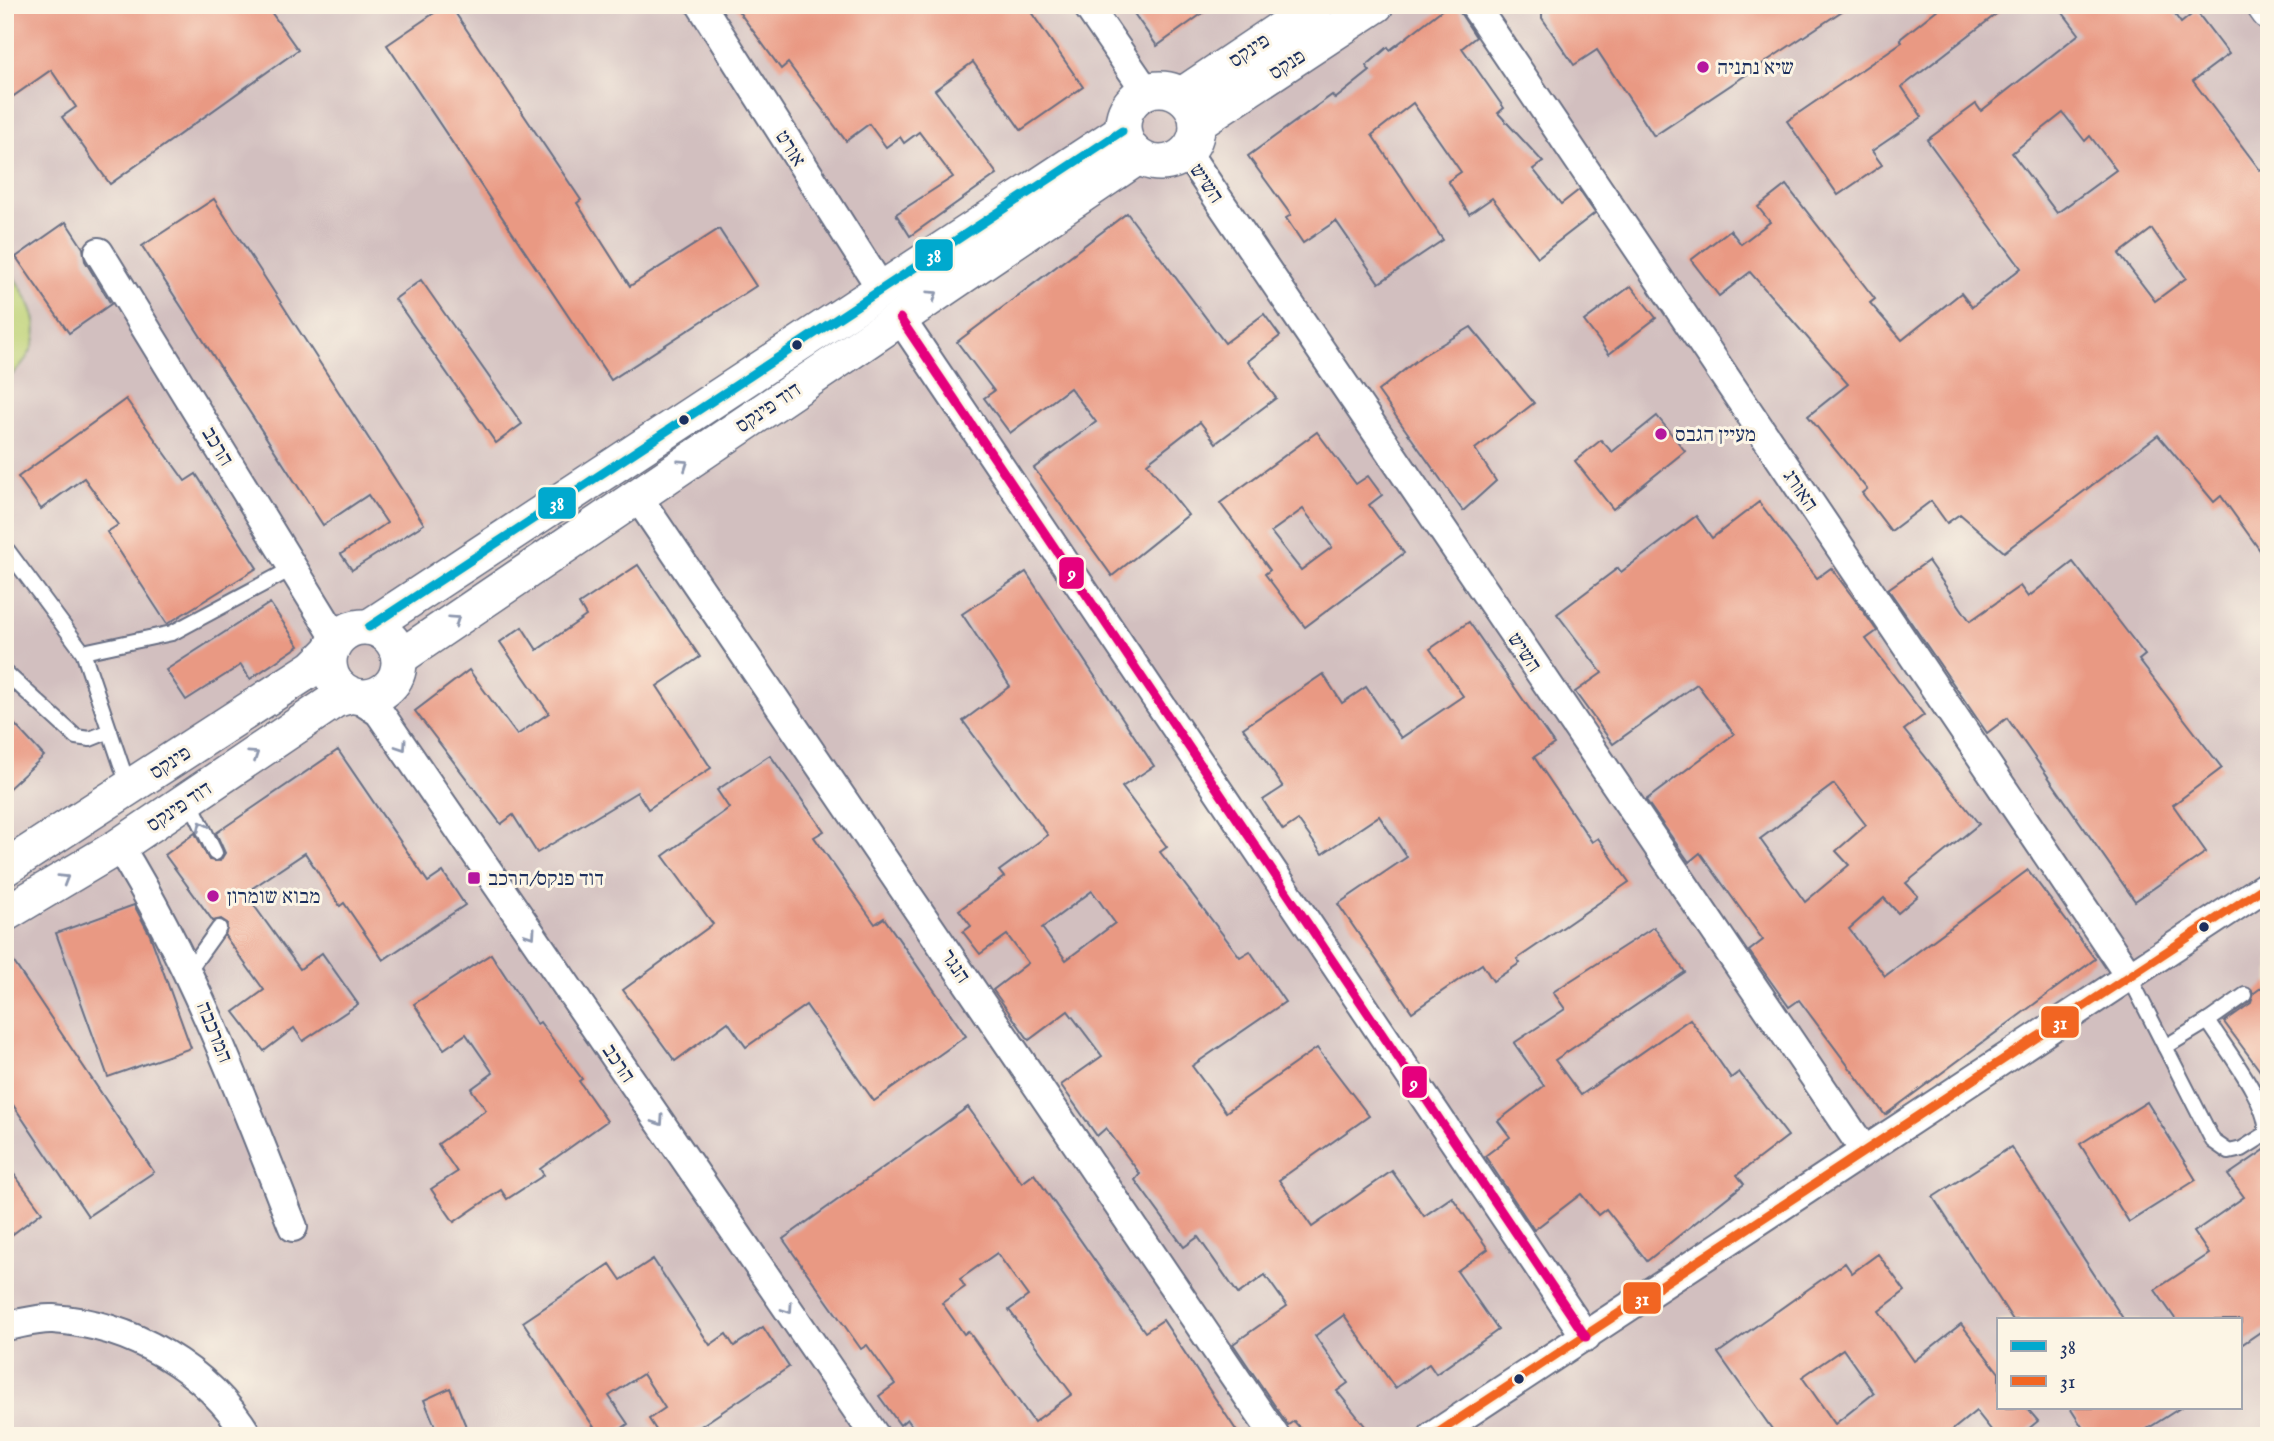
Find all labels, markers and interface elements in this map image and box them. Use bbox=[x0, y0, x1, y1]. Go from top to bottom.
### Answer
street label: פינקס bbox=[1224, 28, 1276, 75]
street label: פנקס bbox=[1264, 44, 1311, 87]
place label: שיא נתניה bbox=[1717, 55, 1794, 82]
marker: שיא נתניה bbox=[1695, 59, 1711, 75]
street label: אורט bbox=[768, 125, 811, 172]
street label: השיש bbox=[1183, 159, 1229, 209]
line badge: 38 bbox=[914, 238, 954, 272]
text: 38 bbox=[927, 245, 941, 269]
one-way arrow bbox=[925, 291, 938, 303]
unlabelled marker bbox=[790, 338, 804, 352]
street label: דוד פינקס bbox=[731, 377, 807, 440]
unlabelled marker bbox=[677, 413, 691, 427]
street label: הרכב bbox=[195, 422, 239, 471]
place label: מעיין הגבס bbox=[1675, 422, 1756, 449]
marker: מעיין הגבס bbox=[1653, 426, 1669, 442]
one-way arrow bbox=[676, 460, 689, 472]
street label: האורג bbox=[1776, 465, 1823, 517]
line badge: 38 bbox=[537, 486, 577, 520]
text: 38 bbox=[550, 493, 564, 517]
line badge: 9 bbox=[1058, 556, 1085, 590]
text: 9 bbox=[1067, 562, 1076, 586]
one-way arrow bbox=[447, 616, 460, 628]
street label: השיש bbox=[1501, 628, 1547, 678]
one-way arrow bbox=[394, 738, 406, 751]
street label: פינקס bbox=[145, 740, 197, 787]
one-way arrow bbox=[246, 751, 259, 763]
street label: דוד פינקס bbox=[142, 776, 218, 839]
one-way arrow bbox=[196, 821, 210, 833]
place label: דוד פנקס/הרכב bbox=[488, 866, 604, 893]
marker: דוד פנקס/הרכב bbox=[466, 870, 482, 886]
one-way arrow bbox=[56, 875, 69, 888]
place label: מבוא שומרון bbox=[227, 884, 320, 911]
marker: מבוא שומרון bbox=[205, 888, 221, 904]
unlabelled marker bbox=[2197, 920, 2211, 934]
one-way arrow bbox=[522, 926, 535, 939]
street label: הנגר bbox=[934, 945, 976, 989]
street label: המרכבה bbox=[189, 998, 238, 1067]
line badge: 31 bbox=[2040, 1005, 2080, 1039]
text: 31 bbox=[2053, 1012, 2067, 1036]
street label: הרכב bbox=[595, 1039, 640, 1088]
line badge: 9 bbox=[1401, 1065, 1428, 1099]
text: 9 bbox=[1409, 1072, 1418, 1096]
one-way arrow bbox=[651, 1113, 663, 1126]
line badge: 31 bbox=[1622, 1281, 1662, 1315]
text: 31 bbox=[1635, 1288, 1649, 1312]
one-way arrow bbox=[780, 1301, 792, 1314]
legend bbox=[1997, 1318, 2242, 1410]
text: 38 bbox=[2060, 1335, 2076, 1362]
text: 31 bbox=[2060, 1369, 2076, 1396]
unlabelled marker bbox=[1512, 1372, 1526, 1386]

